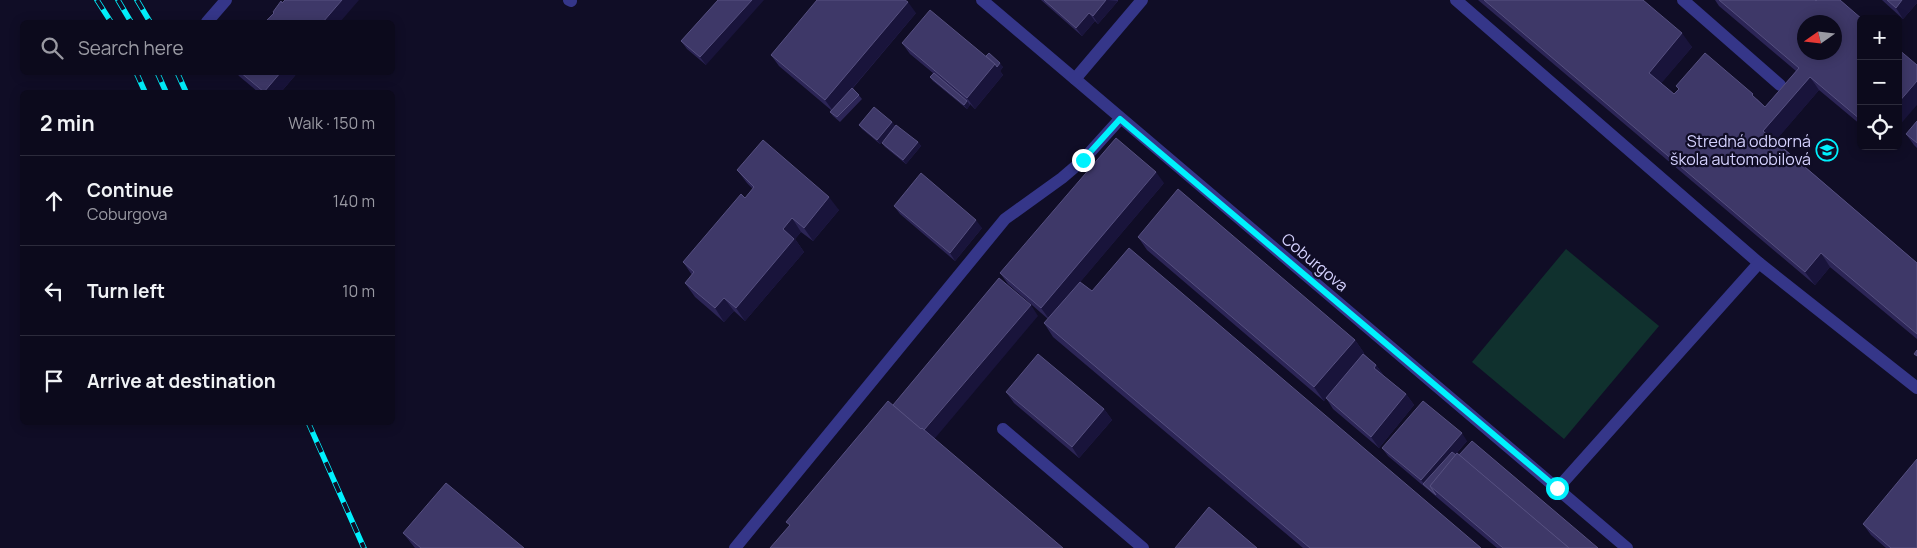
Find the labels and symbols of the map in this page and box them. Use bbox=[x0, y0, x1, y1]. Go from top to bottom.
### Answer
north arrow bbox=[1797, 15, 1842, 60]
place label: Stredná odborná škola automobilová bbox=[1670, 130, 1811, 170]
school or university icon: Stredná odborná škola automobilová bbox=[1815, 138, 1839, 162]
route end bbox=[1072, 149, 1095, 172]
street label: Coburgova bbox=[1277, 228, 1353, 296]
route start bbox=[1546, 477, 1569, 500]

